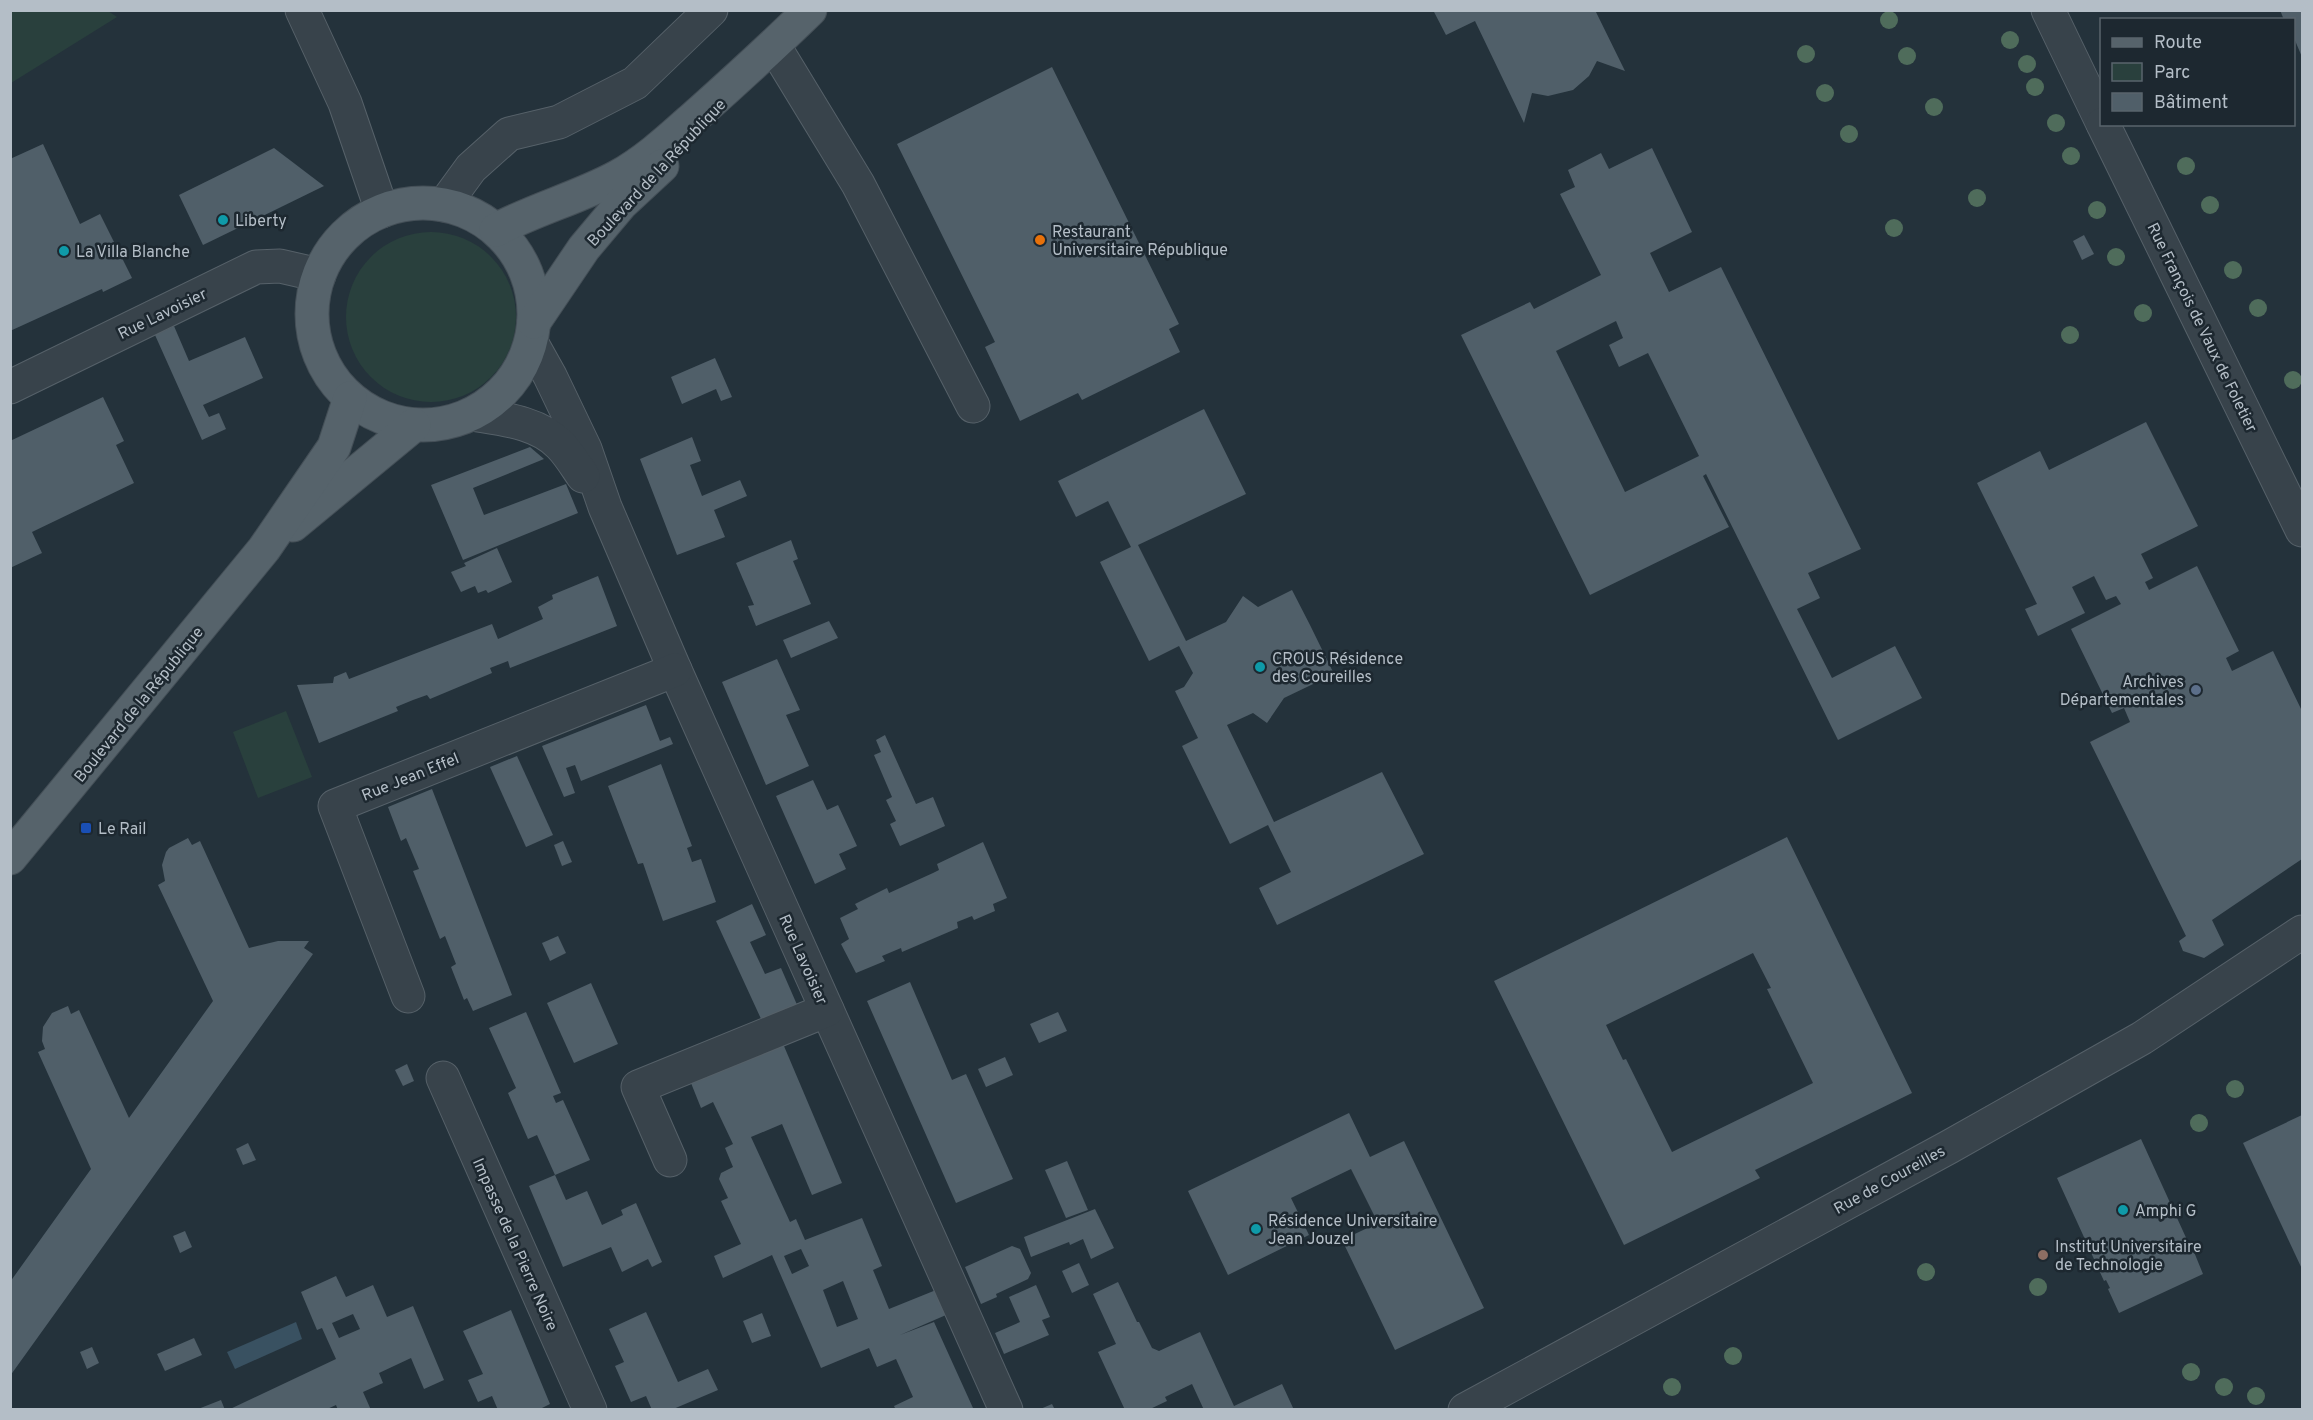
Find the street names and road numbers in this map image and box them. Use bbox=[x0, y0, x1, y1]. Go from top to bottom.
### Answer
street label: Boulevard de la République bbox=[584, 95, 731, 251]
street label: Rue François de Vaux de Foletier bbox=[2142, 220, 2261, 436]
street label: Rue Lavoisier bbox=[115, 285, 211, 345]
street label: Boulevard de la République bbox=[71, 623, 209, 787]
street label: Rue Jean Effel bbox=[359, 749, 462, 807]
street label: Rue Lavoisier bbox=[773, 912, 831, 1008]
street label: Rue de Coureilles bbox=[1831, 1142, 1949, 1220]
street label: Impasse de la Pierre Noire bbox=[467, 1155, 561, 1334]

